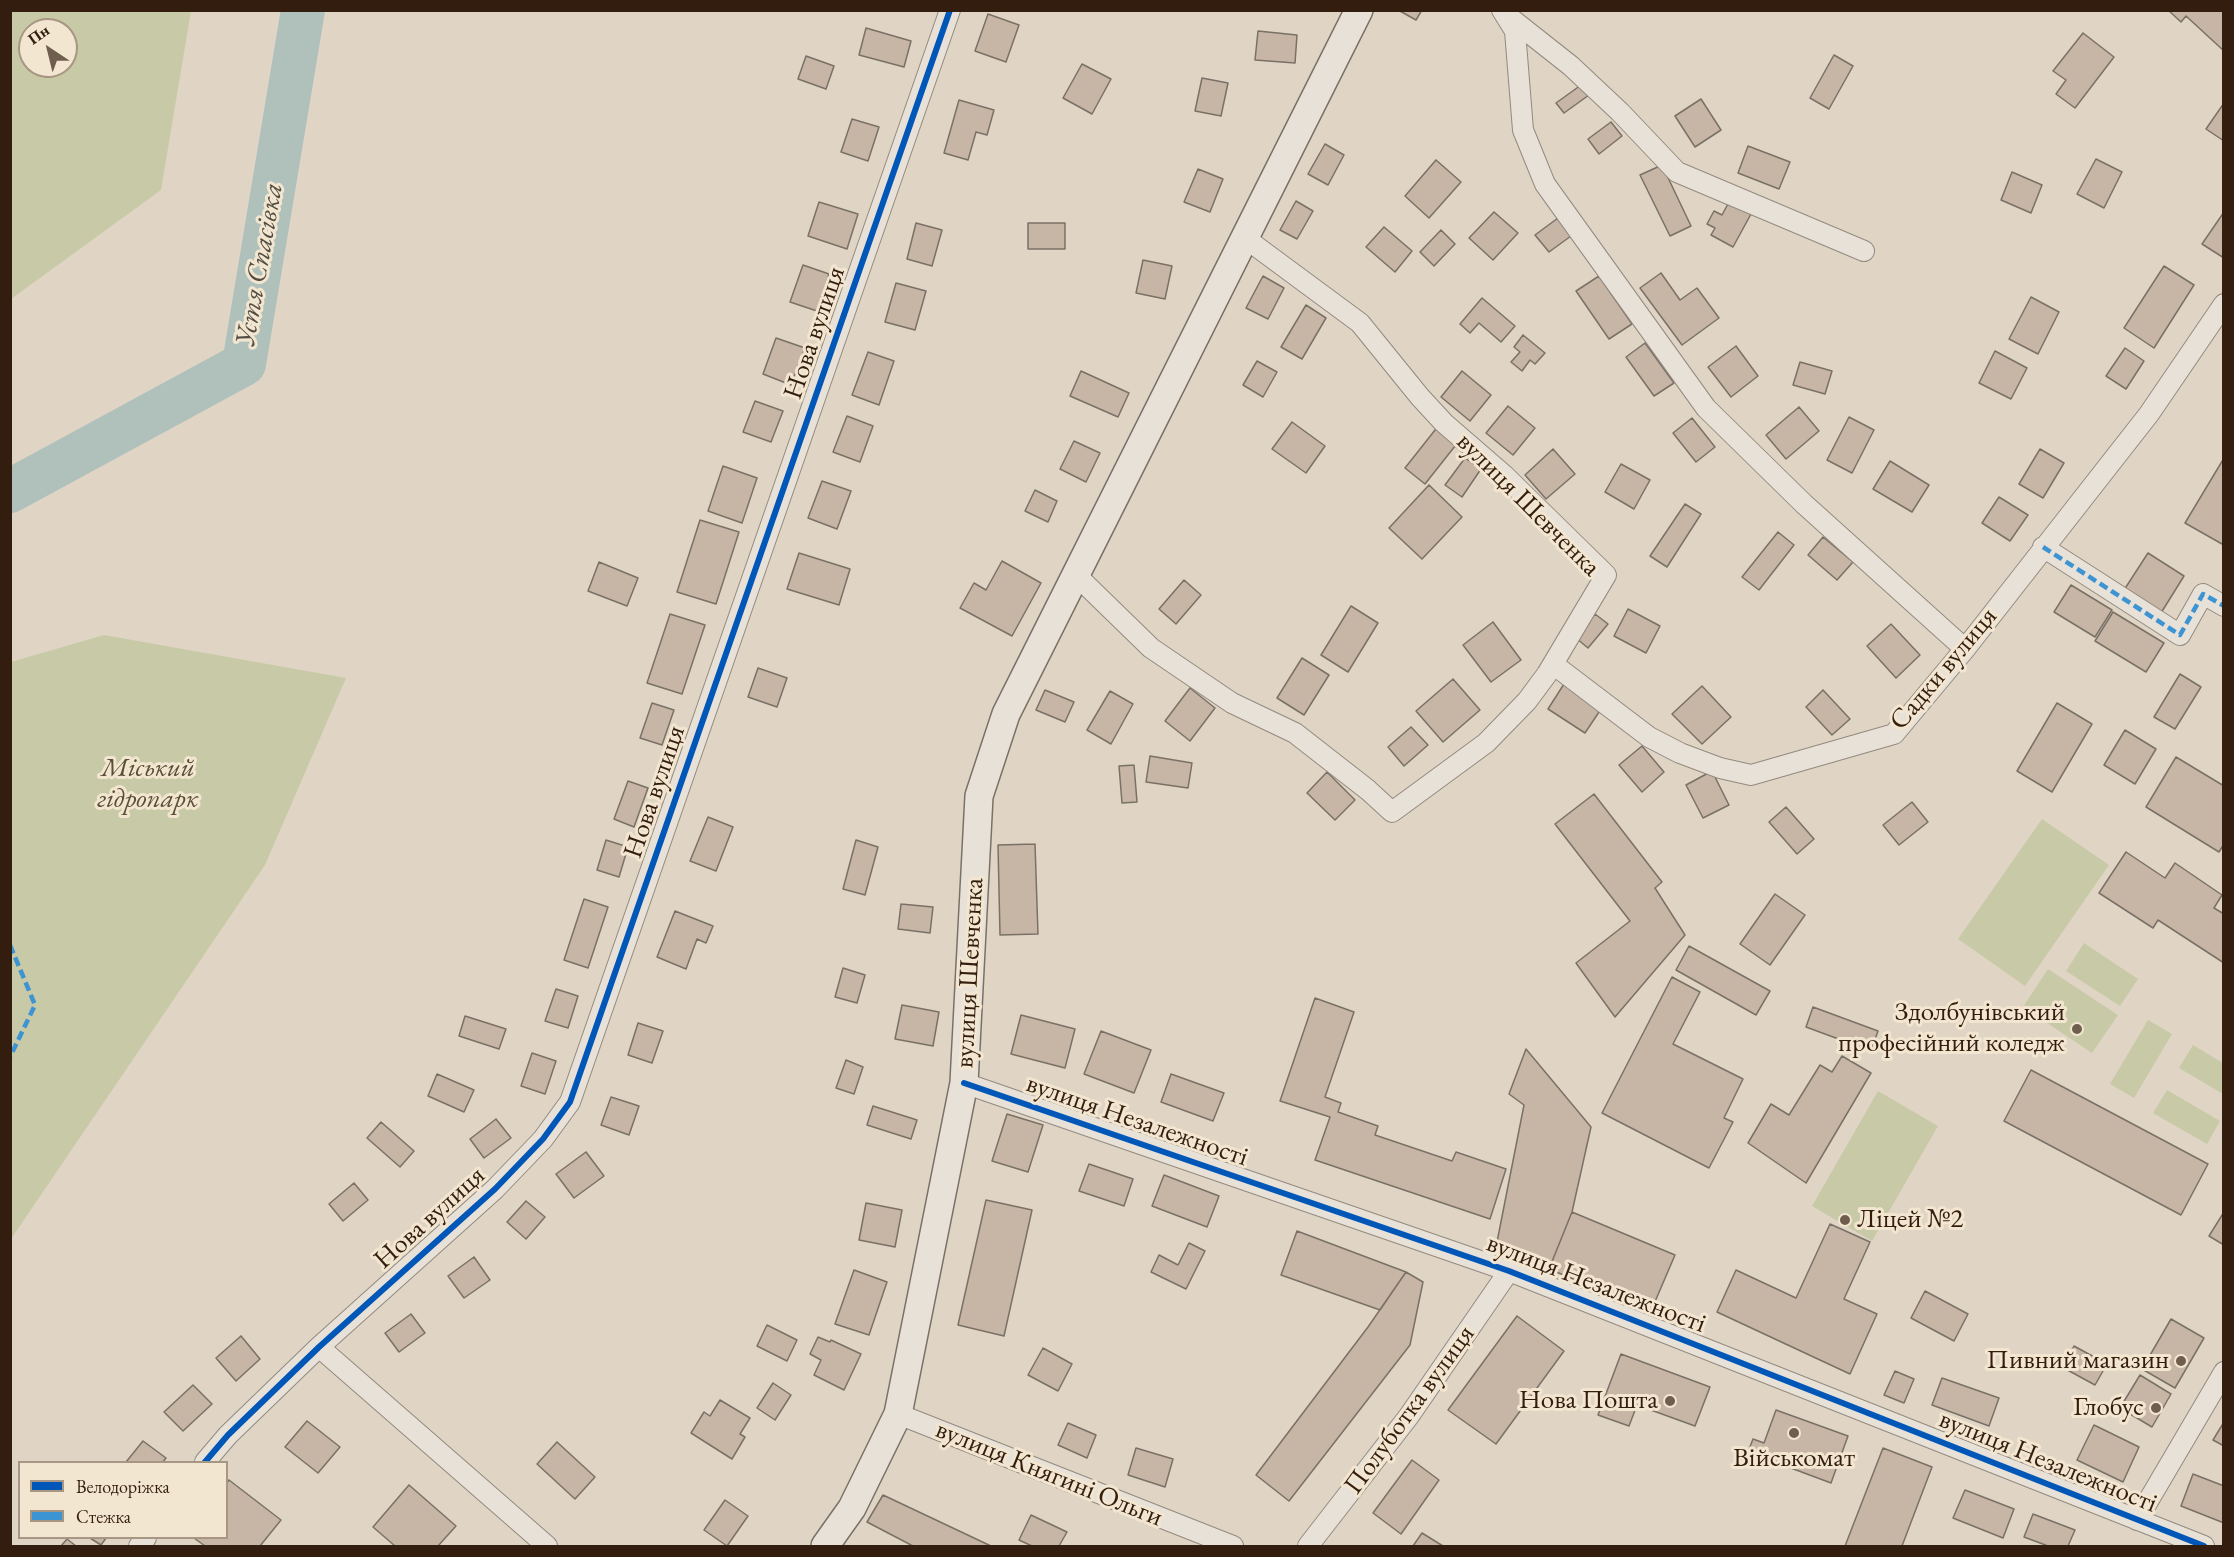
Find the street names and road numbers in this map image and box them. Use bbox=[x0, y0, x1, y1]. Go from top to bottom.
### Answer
street label: Нова вулиця bbox=[777, 262, 853, 404]
street label: вулиця Шевченка bbox=[1449, 426, 1607, 584]
street label: Садки вулиця bbox=[1883, 601, 2005, 737]
street label: Нова вулиця bbox=[617, 721, 693, 863]
street label: вулиця Шевченка bbox=[949, 877, 991, 1069]
street label: вулиця Незалежності bbox=[1022, 1068, 1252, 1174]
street label: Нова вулиця bbox=[368, 1160, 492, 1276]
street label: вулиця Незалежності bbox=[1482, 1227, 1710, 1341]
street label: Полуботка вулиця bbox=[1338, 1319, 1482, 1501]
street label: вулиця Незалежності bbox=[1934, 1403, 2162, 1521]
street label: вулиця Княгині Ольги bbox=[931, 1414, 1167, 1534]

